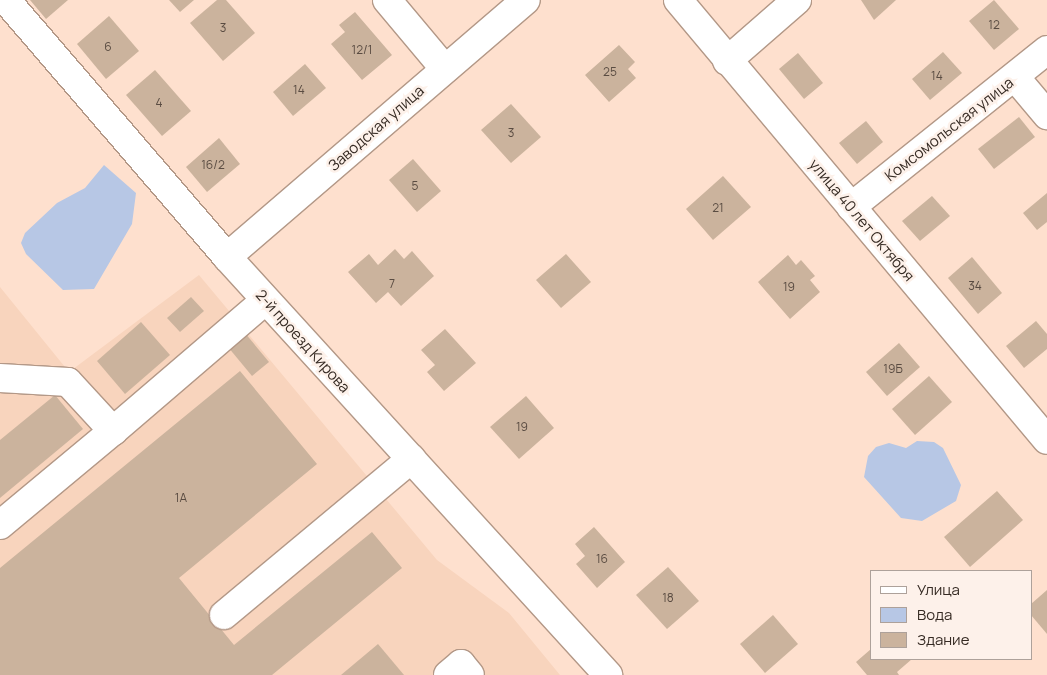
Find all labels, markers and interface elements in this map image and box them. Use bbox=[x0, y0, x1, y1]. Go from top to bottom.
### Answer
house number: 12 bbox=[988, 18, 1000, 32]
house number: 3 bbox=[220, 21, 226, 35]
house number: 6 bbox=[104, 40, 112, 54]
house number: 12/1 bbox=[352, 43, 372, 57]
house number: 25 bbox=[603, 65, 617, 79]
house number: 14 bbox=[931, 69, 943, 83]
street label: Комсомольская улица bbox=[881, 73, 1017, 185]
street label: Заводская улица bbox=[324, 82, 428, 174]
house number: 14 bbox=[293, 83, 305, 97]
house number: 4 bbox=[155, 96, 163, 110]
house number: 3 bbox=[508, 126, 514, 140]
street label: улица 40 лет Октября bbox=[806, 155, 918, 285]
house number: 16/2 bbox=[201, 158, 225, 172]
house number: 5 bbox=[412, 179, 418, 193]
house number: 21 bbox=[712, 201, 724, 215]
house number: 7 bbox=[389, 277, 395, 291]
house number: 34 bbox=[968, 279, 982, 293]
house number: 19 bbox=[783, 280, 795, 294]
street label: 2-й проезд Кирова bbox=[252, 286, 354, 396]
house number: 19Б bbox=[883, 362, 903, 376]
house number: 19 bbox=[516, 420, 528, 434]
house number: 1А bbox=[175, 491, 187, 505]
house number: 16 bbox=[596, 552, 608, 566]
legend bbox=[870, 570, 1032, 660]
text: Улица bbox=[917, 579, 960, 600]
house number: 18 bbox=[662, 591, 674, 605]
text: Вода bbox=[917, 604, 952, 625]
text: Здание bbox=[917, 629, 969, 650]

